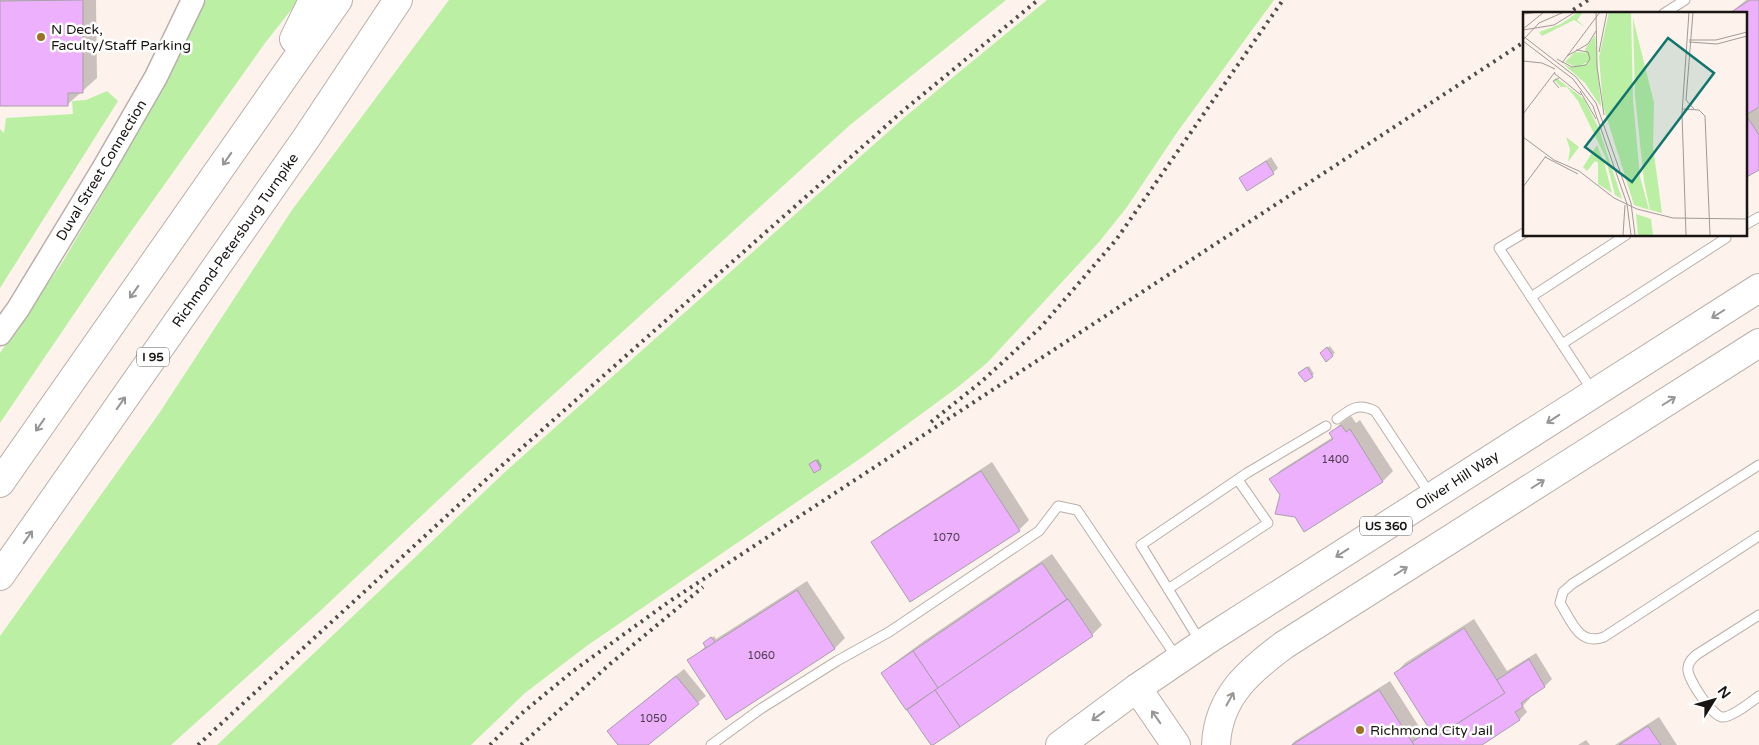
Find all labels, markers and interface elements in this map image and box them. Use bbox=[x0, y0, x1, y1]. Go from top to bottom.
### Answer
inset map bbox=[1523, 12, 1746, 236]
place label: N Deck, Faculty/Staff Parking bbox=[51, 21, 191, 54]
marker: N Deck, Faculty/Staff Parking bbox=[35, 31, 47, 43]
street label: Duval Street Connection bbox=[53, 97, 150, 244]
street label: Richmond-Petersburg Turnpike bbox=[169, 150, 302, 330]
one-way arrow bbox=[222, 152, 232, 166]
one-way arrow bbox=[129, 285, 139, 299]
one-way arrow bbox=[1711, 309, 1725, 319]
road number: I 95 bbox=[137, 348, 169, 367]
one-way arrow bbox=[1661, 395, 1675, 405]
one-way arrow bbox=[116, 396, 126, 410]
one-way arrow bbox=[1546, 414, 1560, 424]
one-way arrow bbox=[35, 418, 45, 432]
street label: Oliver Hill Way bbox=[1412, 447, 1502, 514]
house number: 1400 bbox=[1321, 453, 1349, 466]
one-way arrow bbox=[1530, 479, 1544, 489]
road number: US 360 bbox=[1360, 516, 1412, 536]
one-way arrow bbox=[23, 530, 33, 544]
house number: 1070 bbox=[932, 531, 960, 544]
one-way arrow bbox=[1336, 549, 1350, 559]
one-way arrow bbox=[1393, 566, 1407, 576]
house number: 1060 bbox=[747, 649, 775, 662]
north arrow bbox=[1689, 675, 1739, 725]
text: N bbox=[1714, 683, 1734, 702]
one-way arrow bbox=[1225, 691, 1235, 706]
one-way arrow bbox=[1151, 710, 1161, 724]
one-way arrow bbox=[1091, 711, 1105, 721]
house number: 1050 bbox=[639, 712, 667, 725]
place label: Richmond City Jail bbox=[1370, 722, 1493, 739]
marker: Richmond City Jail bbox=[1354, 724, 1366, 736]

